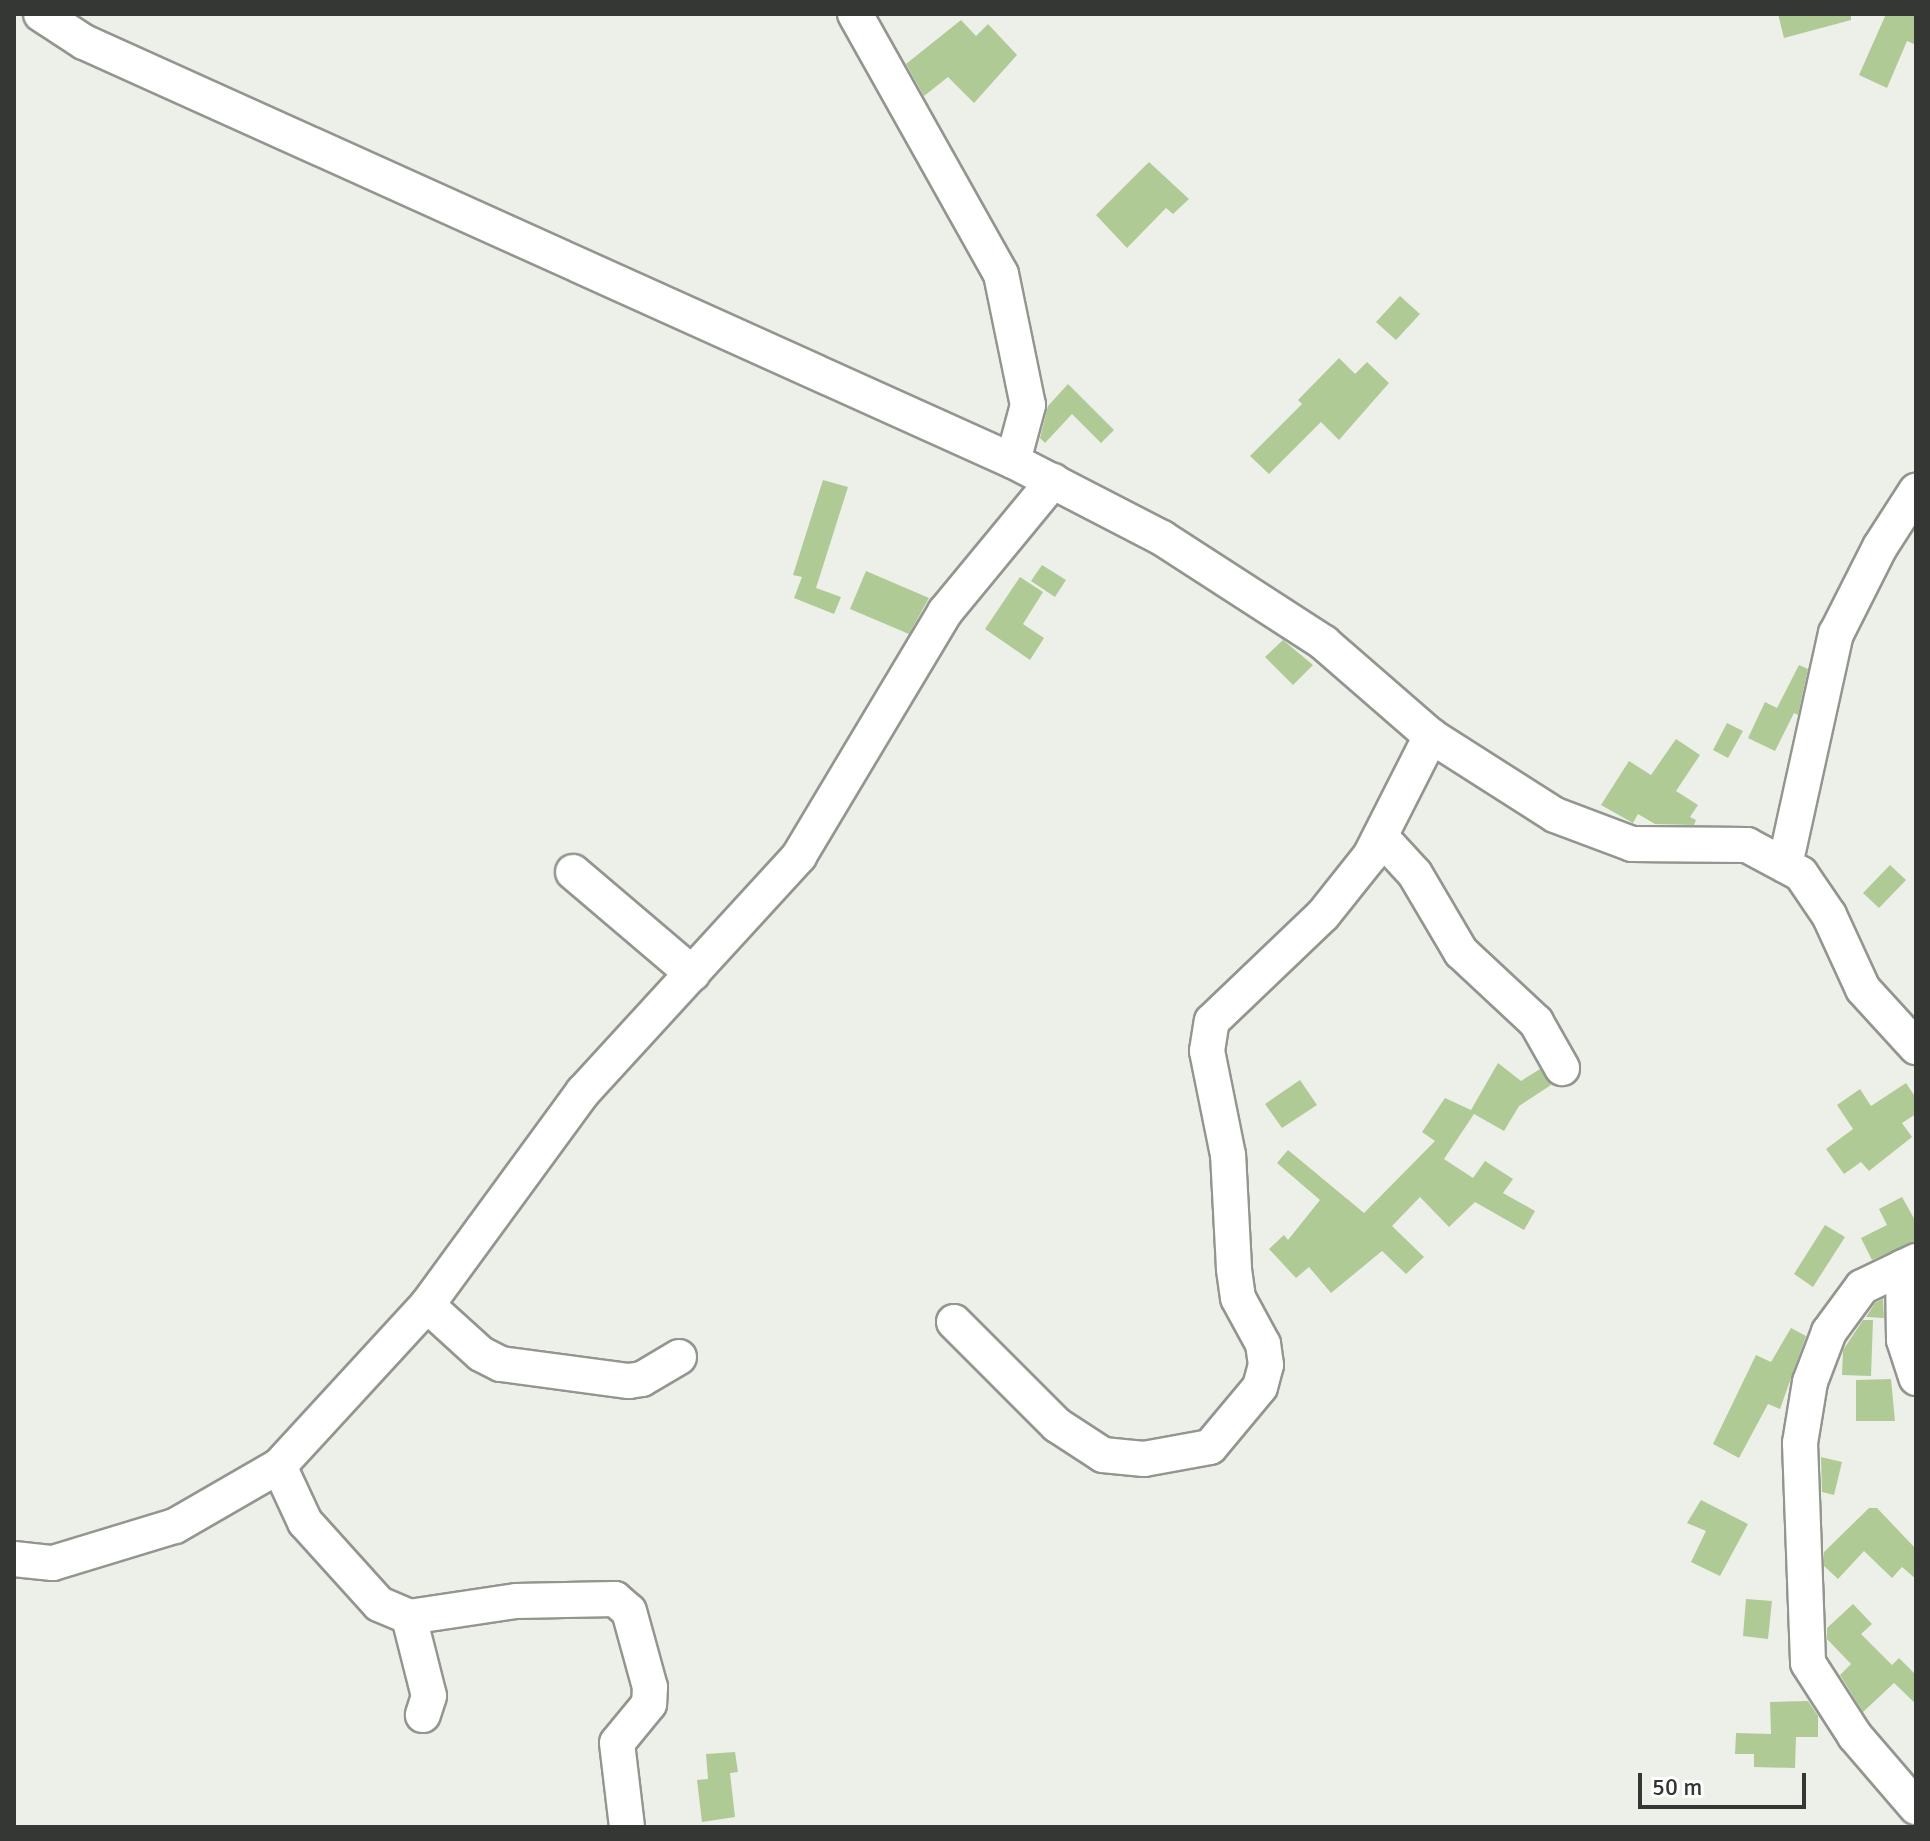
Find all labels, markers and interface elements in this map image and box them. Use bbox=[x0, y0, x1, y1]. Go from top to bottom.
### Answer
scale bar bbox=[1642, 1757, 1810, 1807]
text: 50 m bbox=[1652, 1772, 1702, 1802]

